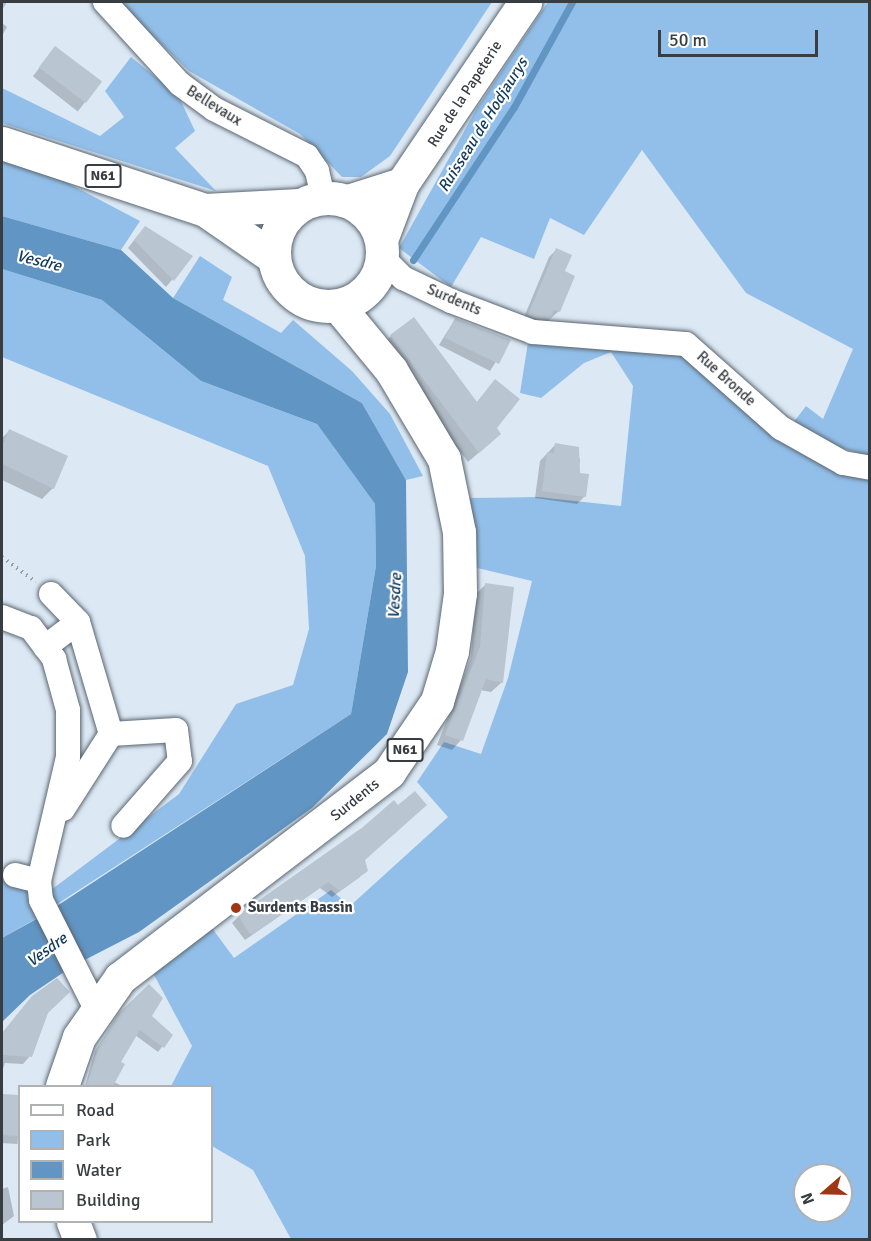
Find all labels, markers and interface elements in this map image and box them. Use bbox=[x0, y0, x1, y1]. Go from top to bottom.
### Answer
scale bar bbox=[661, 18, 822, 56]
text: 50 m bbox=[669, 29, 707, 51]
street label: Rue de la Papeterie bbox=[424, 38, 506, 150]
water label: Ruisseau de Hodjaurys bbox=[434, 54, 532, 196]
street label: Bellevaux bbox=[183, 82, 245, 130]
road number: N61 bbox=[84, 165, 122, 187]
water label: Vesdre bbox=[15, 246, 63, 276]
street label: Surdents bbox=[424, 281, 484, 319]
street label: Rue Bronde bbox=[693, 348, 759, 410]
water label: Vesdre bbox=[384, 573, 406, 619]
road number: N61 bbox=[386, 739, 424, 761]
street label: Surdents bbox=[327, 775, 383, 825]
place label: Surdents Bassin bbox=[248, 899, 353, 917]
marker: Surdents Bassin bbox=[229, 901, 243, 915]
water label: Vesdre bbox=[23, 929, 71, 971]
legend bbox=[18, 1085, 213, 1223]
text: Road bbox=[76, 1099, 115, 1121]
text: Park bbox=[76, 1129, 111, 1151]
text: Water bbox=[76, 1159, 121, 1181]
north arrow bbox=[793, 1163, 853, 1223]
text: Building bbox=[76, 1189, 140, 1211]
text: N bbox=[797, 1190, 819, 1207]

